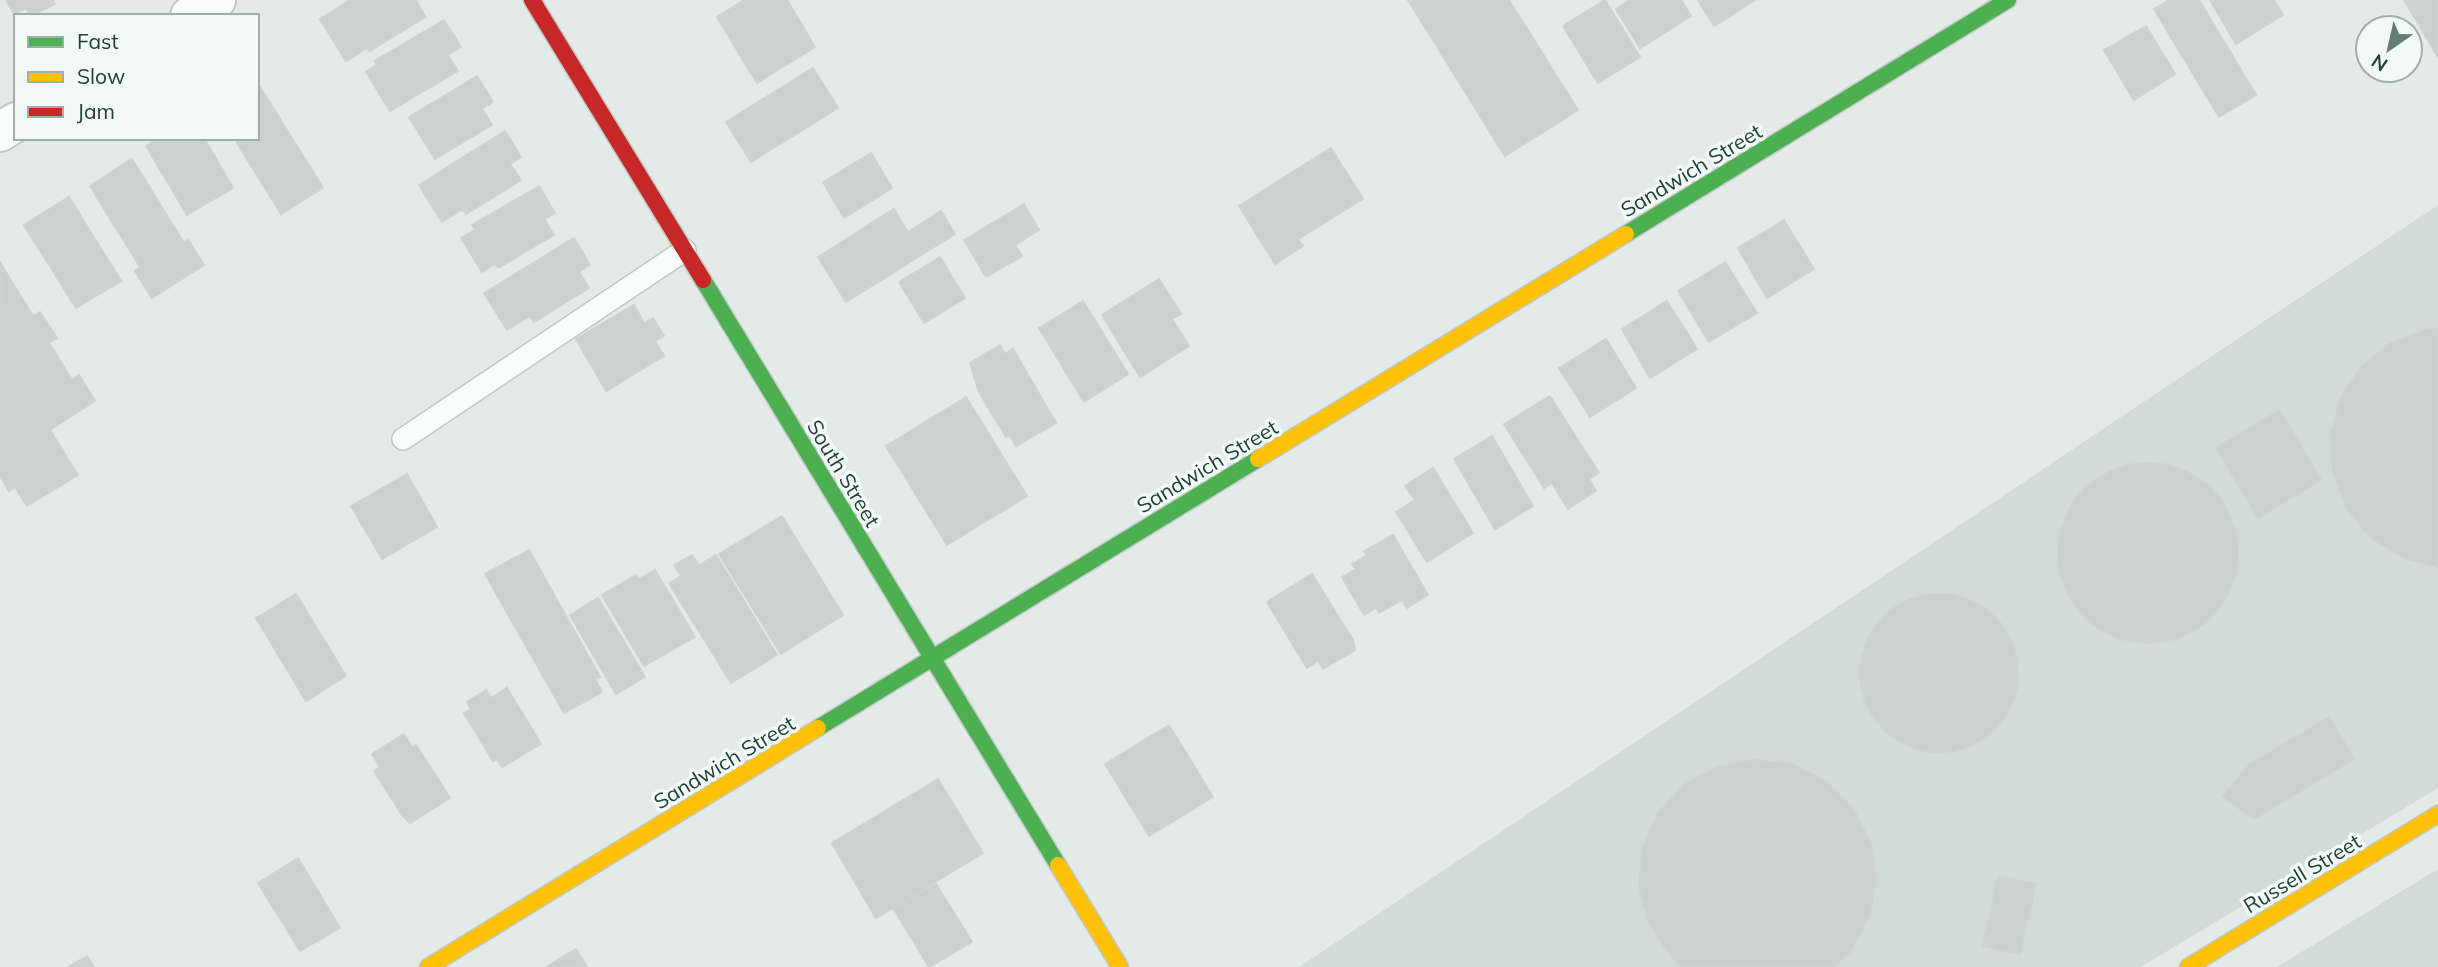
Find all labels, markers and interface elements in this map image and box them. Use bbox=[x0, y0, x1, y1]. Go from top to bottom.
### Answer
legend bbox=[14, 14, 259, 140]
north arrow bbox=[2354, 14, 2424, 84]
text: Fast bbox=[77, 28, 119, 54]
text: N bbox=[2367, 49, 2392, 77]
text: Slow bbox=[77, 63, 125, 89]
text: Jam bbox=[77, 98, 115, 124]
street label: Sandwich Street bbox=[1616, 118, 1766, 222]
street label: Sandwich Street bbox=[1132, 414, 1282, 518]
street label: South Street bbox=[802, 415, 886, 531]
street label: Sandwich Street bbox=[649, 710, 799, 814]
street label: Russell Street bbox=[2239, 828, 2365, 918]

